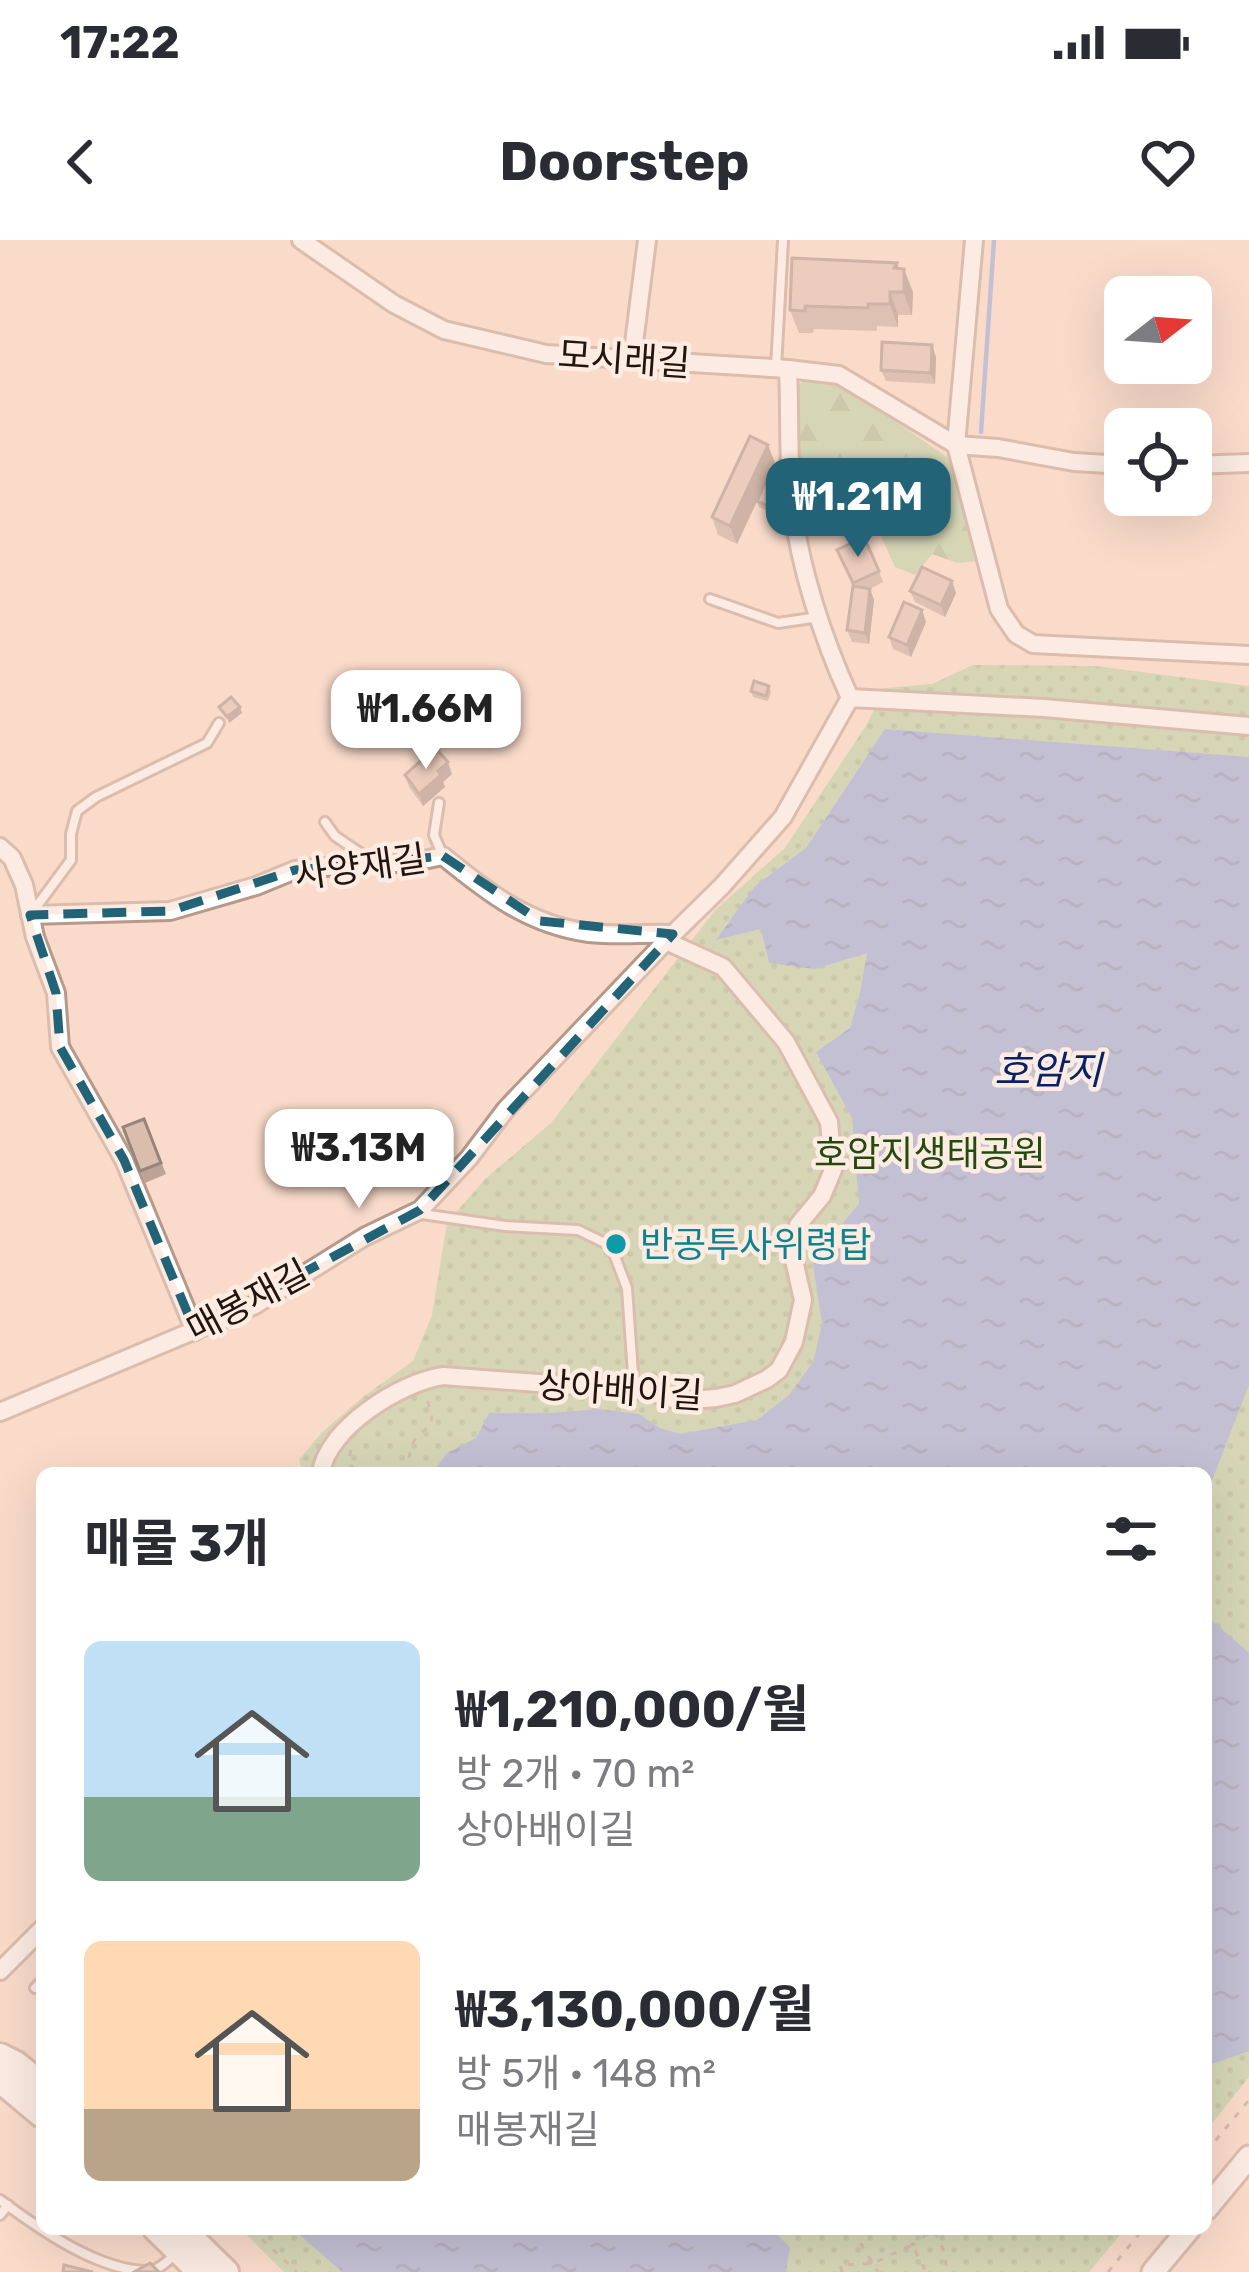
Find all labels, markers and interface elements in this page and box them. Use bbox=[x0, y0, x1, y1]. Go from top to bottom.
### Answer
text: 17:22 bbox=[60, 16, 180, 69]
icon: back bbox=[48, 129, 114, 195]
icon: heart bbox=[1135, 129, 1201, 195]
text: Doorstep bbox=[499, 130, 750, 194]
north arrow bbox=[1104, 276, 1212, 384]
map controls bbox=[1104, 276, 1212, 516]
street label: 모시래길 bbox=[556, 333, 692, 385]
button: locate bbox=[1104, 408, 1212, 516]
pin: ₩1.21M bbox=[760, 458, 956, 560]
text: ₩1.21M bbox=[793, 474, 923, 520]
pin: ₩1.66M bbox=[328, 670, 524, 772]
text: ₩1.66M bbox=[358, 686, 494, 732]
street label: 사양재길 bbox=[291, 836, 429, 898]
water label: 호암지 bbox=[994, 1048, 1105, 1094]
pin: ₩3.13M bbox=[261, 1109, 457, 1211]
text: ₩3.13M bbox=[292, 1125, 426, 1171]
park label: 호암지생태공원 bbox=[814, 1132, 1046, 1175]
place label: 반공투사위령탑 bbox=[640, 1223, 872, 1266]
marker: 반공투사위령탑 bbox=[603, 1231, 629, 1257]
street label: 매봉재길 bbox=[179, 1251, 317, 1351]
street label: 상아배이길 bbox=[536, 1363, 704, 1417]
icon: filters bbox=[1098, 1506, 1164, 1572]
text: 매물 3개 bbox=[84, 1513, 269, 1574]
text: ₩1,210,000/월 bbox=[456, 1679, 809, 1740]
icon: home bbox=[180, 1689, 324, 1833]
text: 방 2개 · 70 m² bbox=[456, 1751, 695, 1797]
text: 상아배이길 bbox=[456, 1807, 635, 1853]
text: ₩3,130,000/월 bbox=[456, 1979, 815, 2040]
icon: home bbox=[180, 1989, 324, 2133]
text: 방 5개 · 148 m² bbox=[456, 2051, 716, 2097]
text: 매봉재길 bbox=[456, 2107, 600, 2153]

